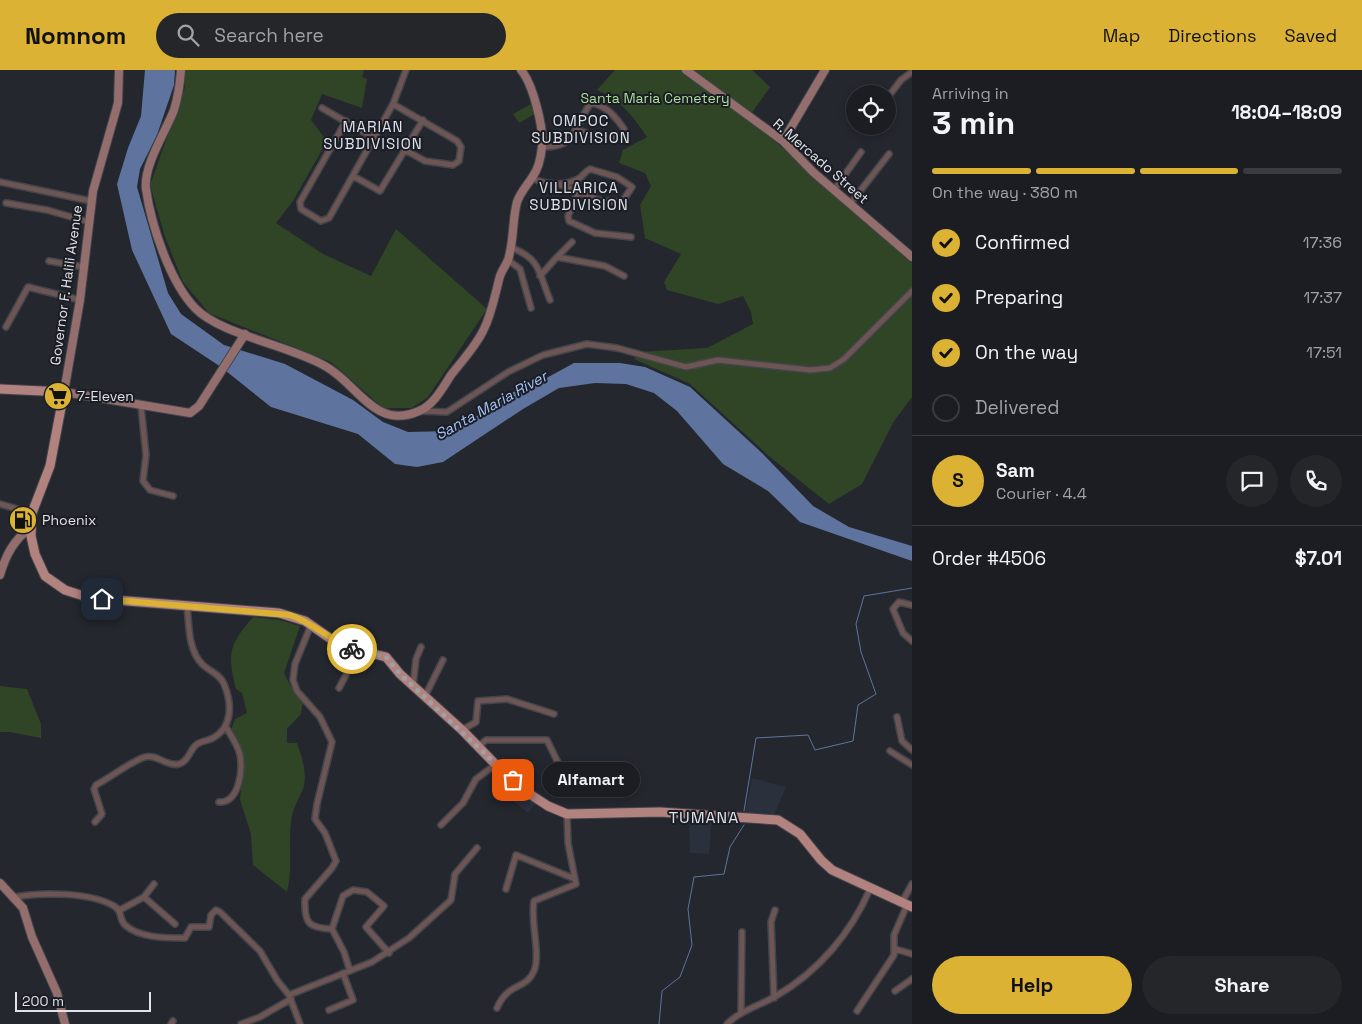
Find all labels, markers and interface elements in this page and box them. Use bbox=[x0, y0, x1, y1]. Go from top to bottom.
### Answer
search box bbox=[156, 13, 506, 58]
text: Nomnom bbox=[25, 20, 126, 51]
icon: search bbox=[174, 21, 202, 49]
text: Search here bbox=[214, 23, 324, 48]
text: Map bbox=[1103, 24, 1140, 47]
text: Directions bbox=[1168, 24, 1257, 47]
text: Saved bbox=[1285, 24, 1337, 47]
text: Arriving in bbox=[932, 83, 1009, 104]
map controls bbox=[846, 85, 896, 135]
button: locate bbox=[846, 85, 896, 135]
park label: Santa Maria Cemetery bbox=[580, 89, 730, 107]
text: 18:04–18:09 bbox=[1231, 100, 1342, 125]
text: 3 min bbox=[932, 103, 1015, 143]
district label: OMPOC SUBDIVISION bbox=[531, 111, 631, 147]
street label: R. Mercado Street bbox=[769, 114, 873, 208]
district label: MARIAN SUBDIVISION bbox=[323, 117, 423, 153]
district label: VILLARICA SUBDIVISION bbox=[529, 178, 629, 214]
text: On the way · 380 m bbox=[932, 182, 1078, 203]
street label: Governor F. Halili Avenue bbox=[46, 204, 86, 366]
icon: check bbox=[932, 229, 960, 257]
text: Confirmed bbox=[975, 230, 1070, 255]
text: 17:36 bbox=[1303, 232, 1342, 253]
icon: check bbox=[932, 284, 960, 312]
text: Preparing bbox=[975, 285, 1063, 310]
text: 17:37 bbox=[1304, 287, 1342, 308]
icon: check bbox=[932, 339, 960, 367]
text: On the way bbox=[975, 340, 1078, 365]
text: 17:51 bbox=[1306, 342, 1342, 363]
water label: Santa Maria River bbox=[432, 366, 551, 444]
supermarket icon: 7-Eleven bbox=[43, 381, 73, 411]
place label: 7-Eleven bbox=[77, 387, 134, 405]
text: Delivered bbox=[975, 395, 1060, 420]
button: chat bbox=[1226, 455, 1278, 507]
button: phone bbox=[1290, 455, 1342, 507]
text: Sam bbox=[996, 458, 1035, 483]
text: S bbox=[952, 468, 964, 493]
text: Courier · 4.4 bbox=[996, 483, 1087, 504]
fuel station icon: Phoenix bbox=[8, 505, 38, 535]
place label: Phoenix bbox=[42, 511, 96, 529]
text: Order #4506 bbox=[932, 546, 1046, 571]
text: $7.01 bbox=[1295, 546, 1342, 571]
pin bbox=[81, 578, 123, 620]
icon: home bbox=[88, 585, 116, 613]
courier bbox=[327, 624, 377, 674]
icon: bike bbox=[338, 635, 366, 663]
pin bbox=[492, 759, 534, 801]
callout: Alfamart bbox=[543, 762, 640, 798]
icon: bag bbox=[499, 766, 527, 794]
text: Alfamart bbox=[557, 769, 625, 790]
district label: TUMANA bbox=[669, 807, 739, 828]
button: Help bbox=[932, 956, 1132, 1014]
button: Share bbox=[1142, 956, 1342, 1014]
scale bar bbox=[15, 989, 151, 1012]
text: 200 m bbox=[22, 992, 64, 1010]

